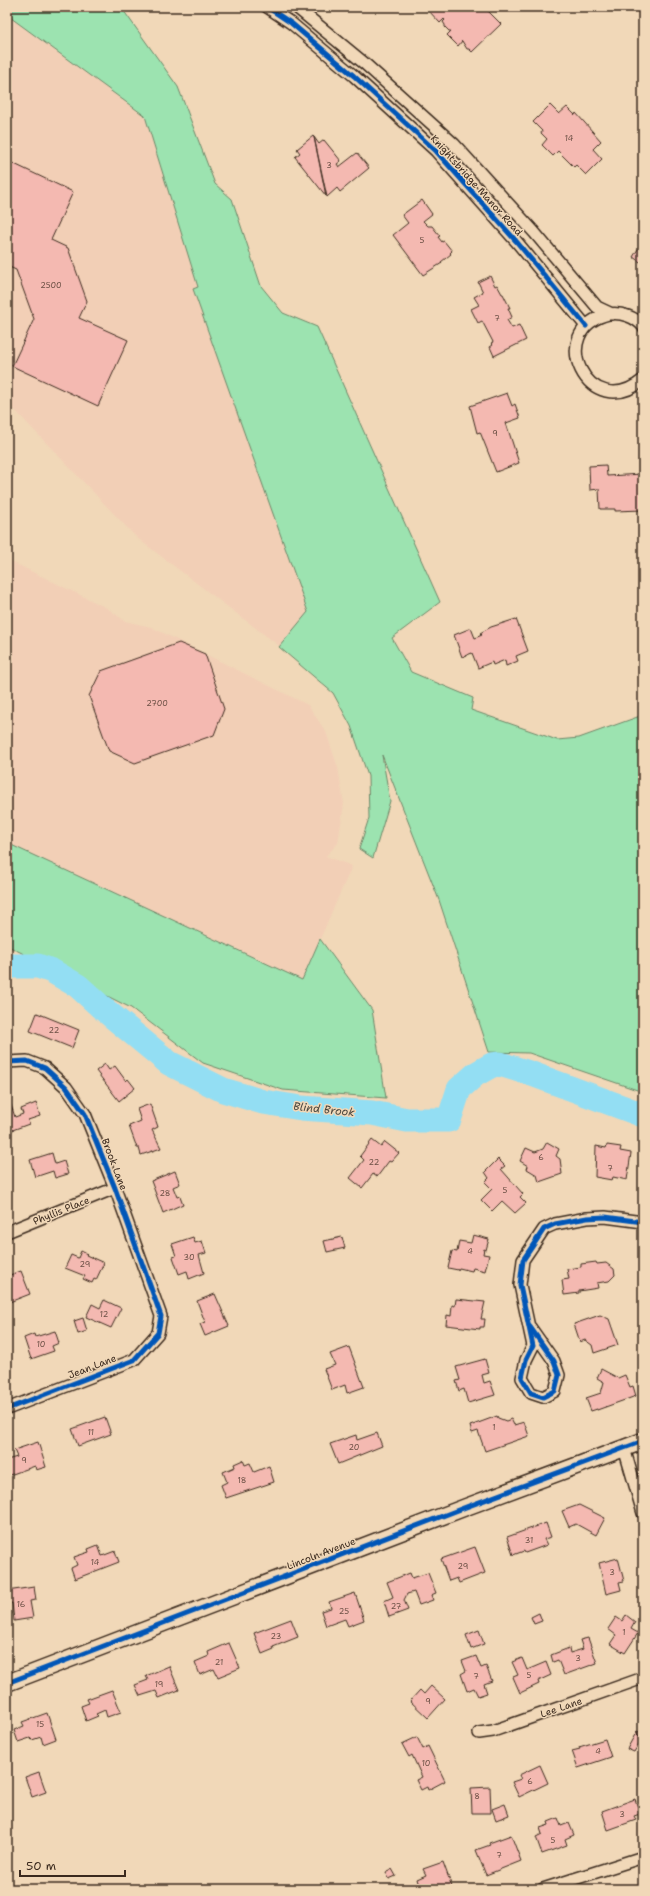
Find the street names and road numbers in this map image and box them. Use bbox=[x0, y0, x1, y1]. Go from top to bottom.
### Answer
street label: Knightsbridge Manor Road bbox=[428, 132, 526, 239]
street label: Brook Lane bbox=[99, 1136, 131, 1192]
street label: Phyllis Place bbox=[31, 1193, 92, 1228]
street label: Jean Lane bbox=[66, 1351, 118, 1382]
street label: Lincoln Avenue bbox=[285, 1534, 358, 1573]
street label: Lee Lane bbox=[539, 1694, 584, 1721]

